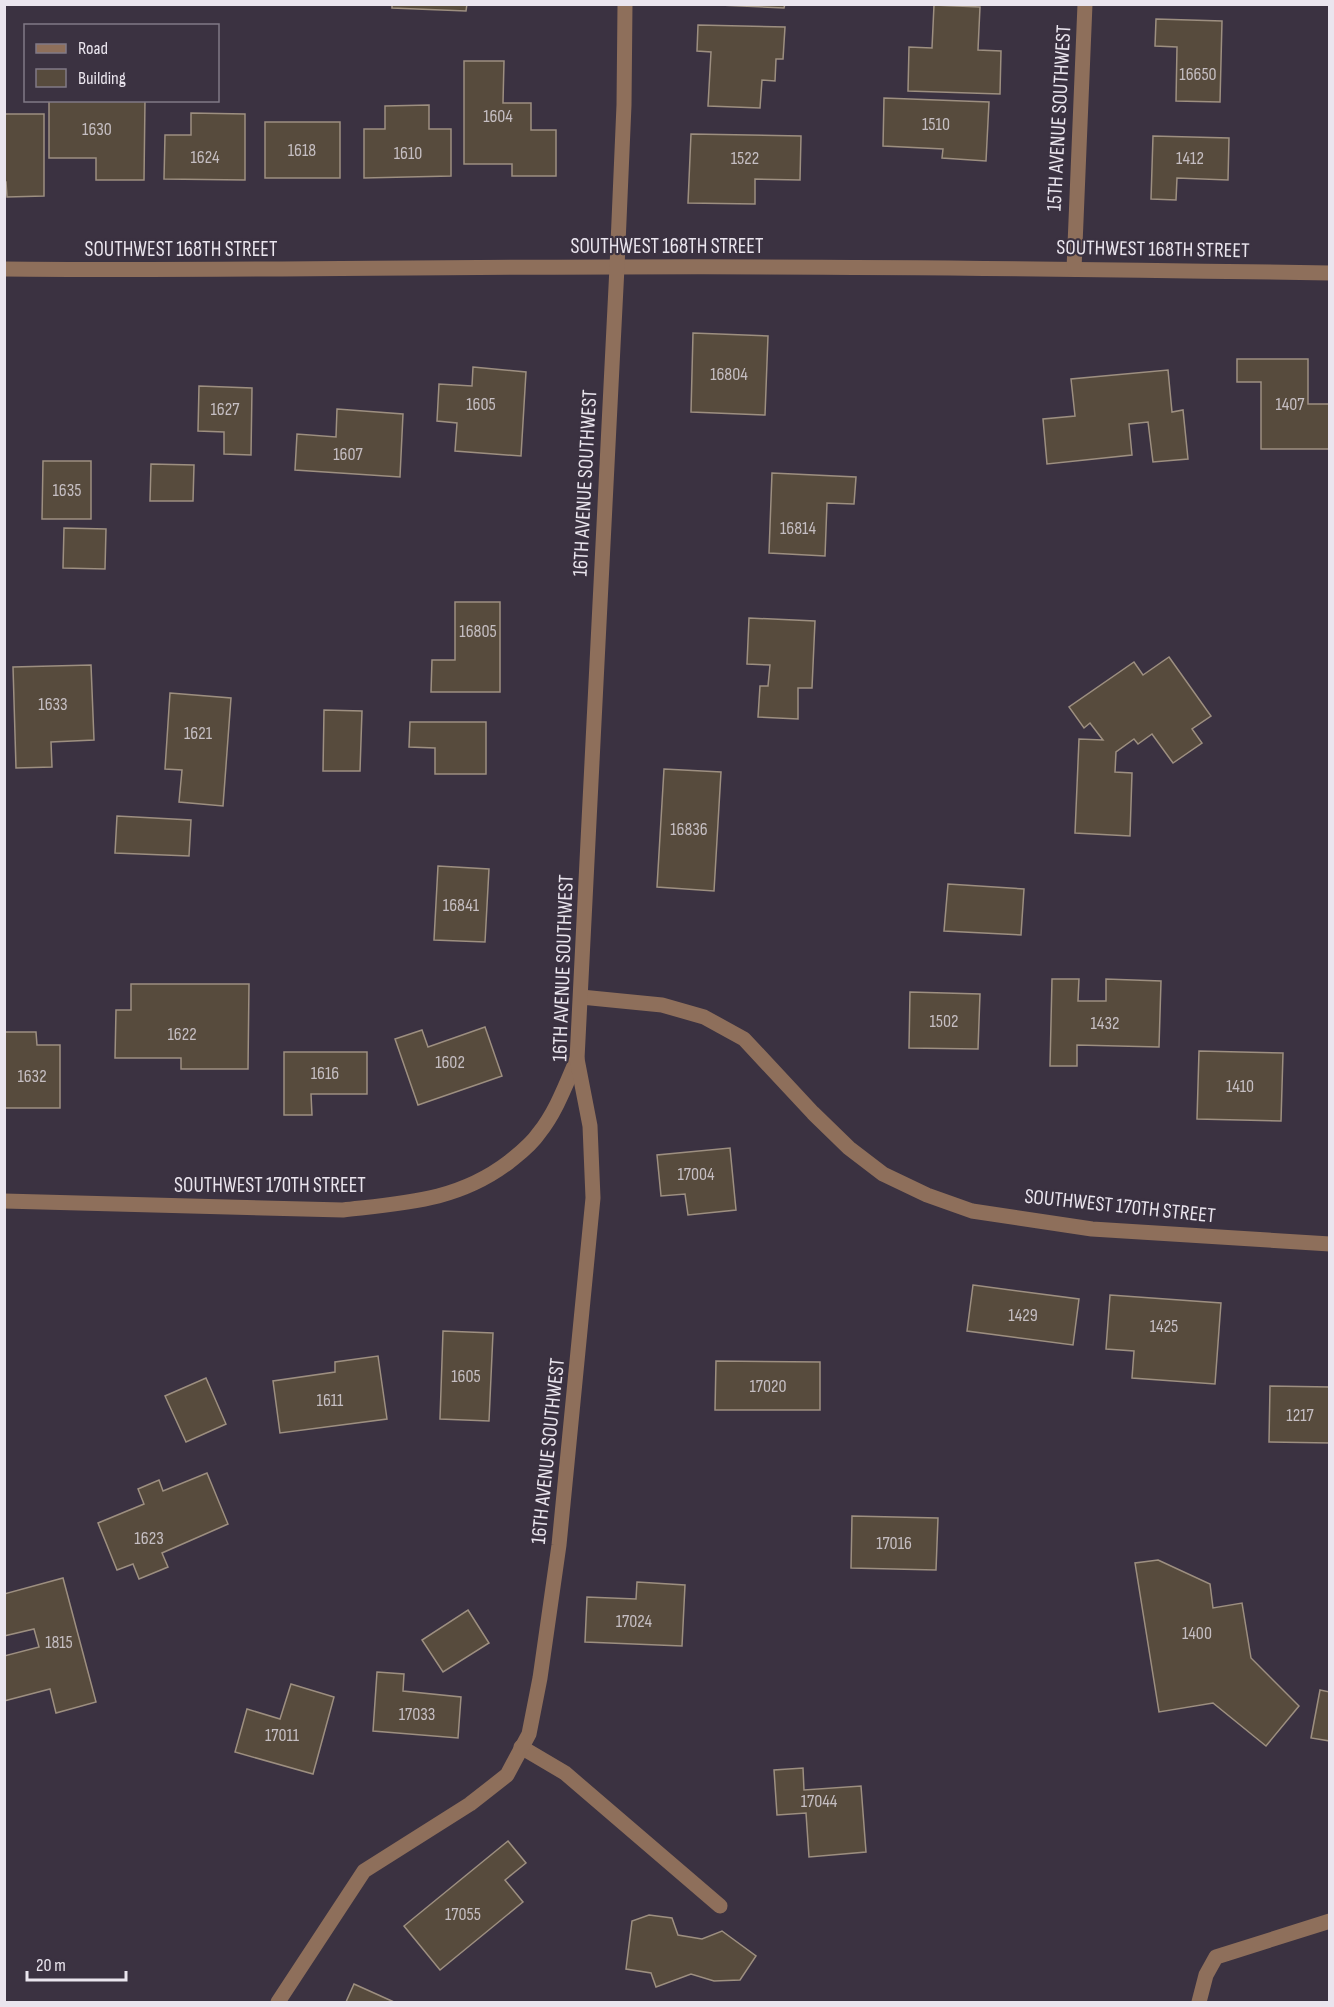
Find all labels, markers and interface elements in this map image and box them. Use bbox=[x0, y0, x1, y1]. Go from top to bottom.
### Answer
legend bbox=[24, 24, 219, 102]
street label: 15TH AVENUE SOUTHWEST bbox=[1042, 24, 1076, 212]
text: Road bbox=[78, 38, 108, 59]
house number: 16650 bbox=[1179, 64, 1217, 85]
text: Building bbox=[78, 68, 126, 89]
house number: 1604 bbox=[483, 106, 513, 127]
house number: 1510 bbox=[922, 114, 950, 135]
house number: 1630 bbox=[82, 119, 112, 140]
house number: 1618 bbox=[288, 140, 316, 161]
house number: 1610 bbox=[394, 143, 422, 164]
house number: 1624 bbox=[190, 147, 220, 168]
house number: 1522 bbox=[731, 148, 759, 169]
house number: 1412 bbox=[1176, 148, 1204, 169]
street label: SOUTHWEST 168TH STREET bbox=[570, 234, 764, 259]
street label: SOUTHWEST 168TH STREET bbox=[1056, 235, 1250, 263]
street label: SOUTHWEST 168TH STREET bbox=[84, 237, 278, 262]
house number: 16804 bbox=[710, 364, 748, 385]
street label: 16TH AVENUE SOUTHWEST bbox=[568, 388, 602, 577]
house number: 1605 bbox=[466, 394, 496, 415]
house number: 1407 bbox=[1275, 394, 1305, 415]
house number: 1627 bbox=[211, 399, 240, 420]
house number: 1607 bbox=[333, 444, 363, 465]
house number: 1635 bbox=[53, 480, 81, 501]
house number: 16814 bbox=[780, 518, 816, 539]
house number: 16805 bbox=[459, 621, 497, 642]
house number: 1633 bbox=[38, 694, 68, 715]
house number: 1621 bbox=[184, 723, 213, 744]
house number: 16836 bbox=[670, 819, 708, 840]
street label: 16TH AVENUE SOUTHWEST bbox=[547, 874, 579, 1062]
house number: 16841 bbox=[443, 895, 480, 916]
house number: 1502 bbox=[930, 1011, 958, 1032]
house number: 1432 bbox=[1091, 1013, 1119, 1034]
house number: 1622 bbox=[167, 1024, 197, 1045]
house number: 1602 bbox=[435, 1052, 465, 1073]
house number: 1616 bbox=[311, 1063, 339, 1084]
house number: 1632 bbox=[17, 1066, 47, 1087]
house number: 1410 bbox=[1226, 1076, 1254, 1097]
house number: 17004 bbox=[678, 1164, 715, 1185]
street label: SOUTHWEST 170TH STREET bbox=[174, 1173, 366, 1198]
street label: SOUTHWEST 170TH STREET bbox=[1023, 1184, 1217, 1229]
house number: 1429 bbox=[1008, 1305, 1038, 1326]
house number: 1425 bbox=[1150, 1316, 1178, 1337]
street label: 16TH AVENUE SOUTHWEST bbox=[526, 1356, 570, 1545]
house number: 1605 bbox=[451, 1366, 481, 1387]
house number: 17020 bbox=[750, 1376, 786, 1397]
house number: 1611 bbox=[317, 1390, 344, 1411]
house number: 1217 bbox=[1286, 1405, 1315, 1426]
house number: 1623 bbox=[134, 1528, 164, 1549]
house number: 17016 bbox=[876, 1533, 912, 1554]
house number: 17024 bbox=[616, 1611, 653, 1632]
house number: 1400 bbox=[1182, 1623, 1212, 1644]
house number: 1815 bbox=[45, 1632, 73, 1653]
house number: 17033 bbox=[399, 1704, 435, 1725]
house number: 17011 bbox=[265, 1725, 300, 1746]
house number: 17044 bbox=[801, 1791, 838, 1812]
house number: 17055 bbox=[445, 1904, 481, 1925]
scale bar bbox=[27, 1944, 126, 1982]
text: 20 m bbox=[36, 1955, 66, 1976]

